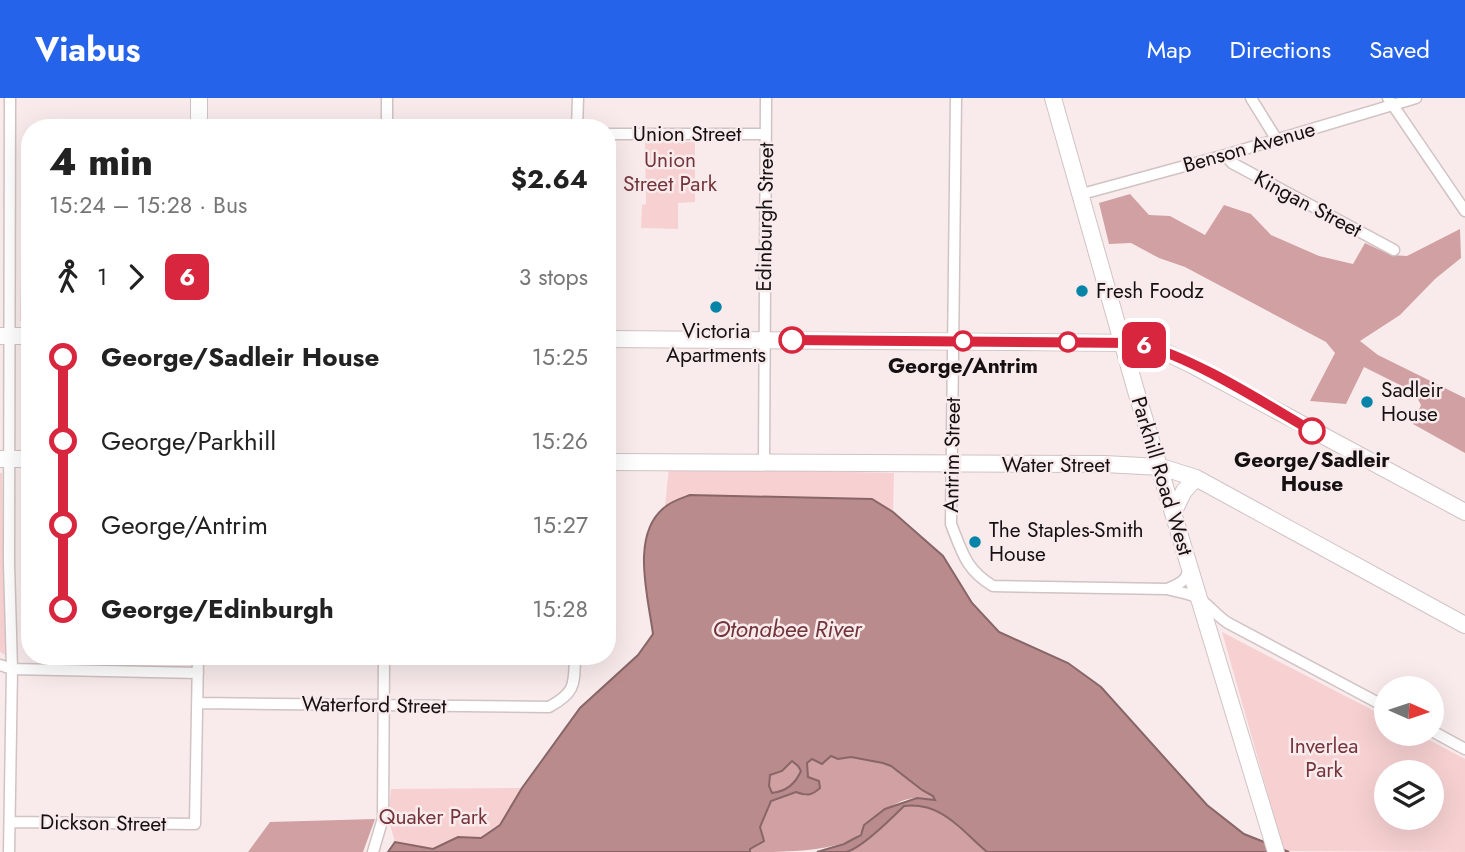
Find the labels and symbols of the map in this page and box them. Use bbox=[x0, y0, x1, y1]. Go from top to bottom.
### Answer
street label: Benson Avenue bbox=[1179, 114, 1319, 180]
street label: Union Street bbox=[633, 119, 741, 149]
street label: Edinburgh Street bbox=[749, 142, 781, 292]
park label: Union Street Park bbox=[623, 145, 718, 199]
street label: Kingan Street bbox=[1249, 163, 1367, 245]
place label: Fresh Foodz bbox=[1096, 276, 1204, 306]
marker: Fresh Foodz bbox=[1074, 283, 1090, 299]
marker: Victoria Apartments bbox=[708, 299, 724, 315]
place label: Victoria Apartments bbox=[666, 316, 766, 370]
line badge: 6 bbox=[1121, 322, 1167, 368]
unlabelled marker bbox=[779, 327, 805, 353]
marker: George/Antrim bbox=[953, 331, 973, 351]
unlabelled marker bbox=[1058, 332, 1078, 352]
place label: George/Antrim bbox=[888, 351, 1038, 381]
place label: Sadleir House bbox=[1381, 375, 1444, 429]
street label: Parkhill Road West bbox=[1124, 393, 1200, 559]
marker: Sadleir House bbox=[1359, 394, 1375, 410]
street label: Antrim Street bbox=[936, 397, 968, 513]
marker: George/Sadleir House bbox=[1299, 418, 1325, 444]
place label: George/Sadleir House bbox=[1234, 445, 1390, 499]
street label: Water Street bbox=[1002, 450, 1110, 480]
place label: The Staples-Smith House bbox=[989, 515, 1143, 569]
marker: The Staples-Smith House bbox=[967, 534, 983, 550]
water label: Otonabee River bbox=[712, 612, 863, 646]
north arrow bbox=[1374, 676, 1444, 746]
street label: Waterford Street bbox=[301, 689, 447, 721]
park label: Inverlea Park bbox=[1290, 731, 1358, 785]
park label: Quaker Park bbox=[379, 802, 488, 832]
street label: Dickson Street bbox=[40, 807, 166, 839]

